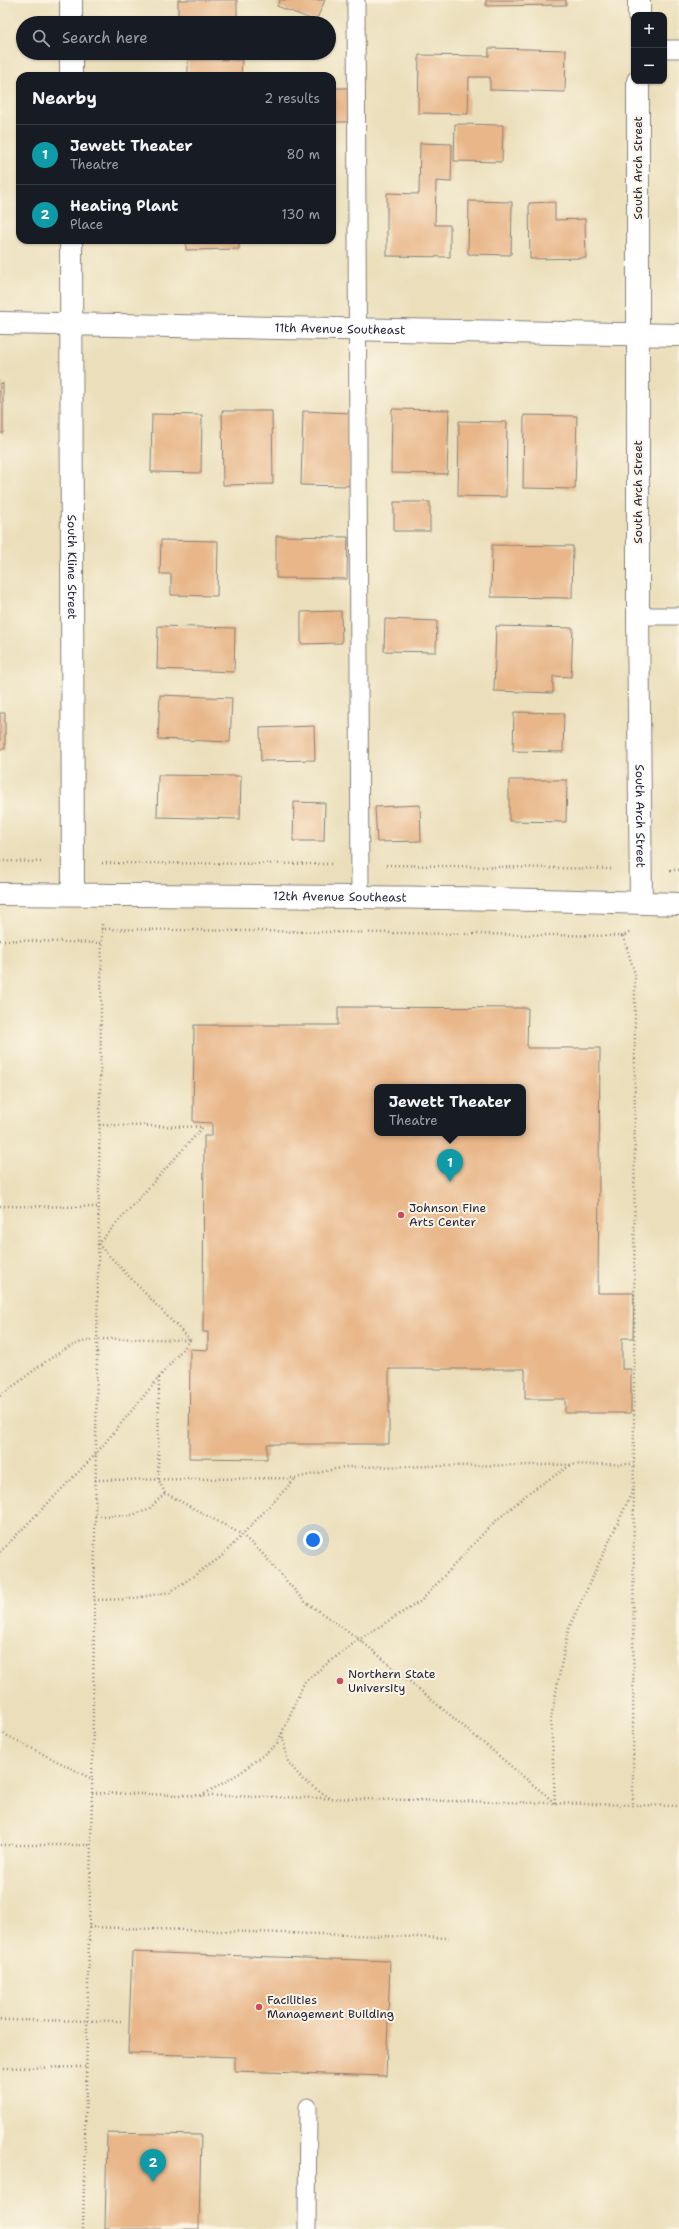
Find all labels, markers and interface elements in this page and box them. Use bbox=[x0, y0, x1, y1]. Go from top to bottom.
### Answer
map controls bbox=[631, 12, 667, 84]
button: + bbox=[631, 12, 667, 48]
search box bbox=[16, 16, 336, 60]
icon: search bbox=[30, 27, 52, 49]
text: Search here bbox=[62, 28, 148, 48]
button: − bbox=[631, 48, 667, 84]
text: Nearby bbox=[32, 87, 97, 109]
text: 2 results bbox=[264, 90, 320, 107]
street label: South Arch Street bbox=[630, 116, 646, 220]
text: Jewett Theater bbox=[70, 136, 193, 156]
text: 1 bbox=[42, 146, 48, 163]
text: 80 m bbox=[286, 146, 320, 163]
text: Theatre bbox=[70, 156, 119, 173]
text: Heating Plant bbox=[70, 196, 178, 216]
text: 2 bbox=[40, 206, 50, 223]
text: 130 m bbox=[282, 206, 320, 223]
text: Place bbox=[70, 216, 103, 233]
street label: 11th Avenue Southeast bbox=[274, 320, 405, 338]
street label: South Arch Street bbox=[630, 440, 646, 544]
street label: South Kline Street bbox=[64, 514, 80, 620]
street label: South Arch Street bbox=[632, 764, 649, 868]
street label: 12th Avenue Southeast bbox=[273, 888, 407, 906]
popup bbox=[374, 1084, 526, 1136]
text: Jewett Theater bbox=[389, 1092, 511, 1112]
text: Theatre bbox=[389, 1112, 438, 1129]
pin: 1 bbox=[437, 1149, 463, 1182]
place label: Johnson Fine Arts Center bbox=[409, 1200, 486, 1230]
marker: Johnson Fine Arts Center bbox=[396, 1210, 406, 1220]
your location bbox=[303, 1530, 323, 1550]
place label: Northern State University bbox=[348, 1666, 436, 1696]
marker: Northern State University bbox=[335, 1676, 345, 1686]
place label: Facilities Management Building bbox=[267, 1992, 394, 2022]
marker: Facilities Management Building bbox=[254, 2002, 264, 2012]
pin: 2 bbox=[140, 2149, 166, 2182]

